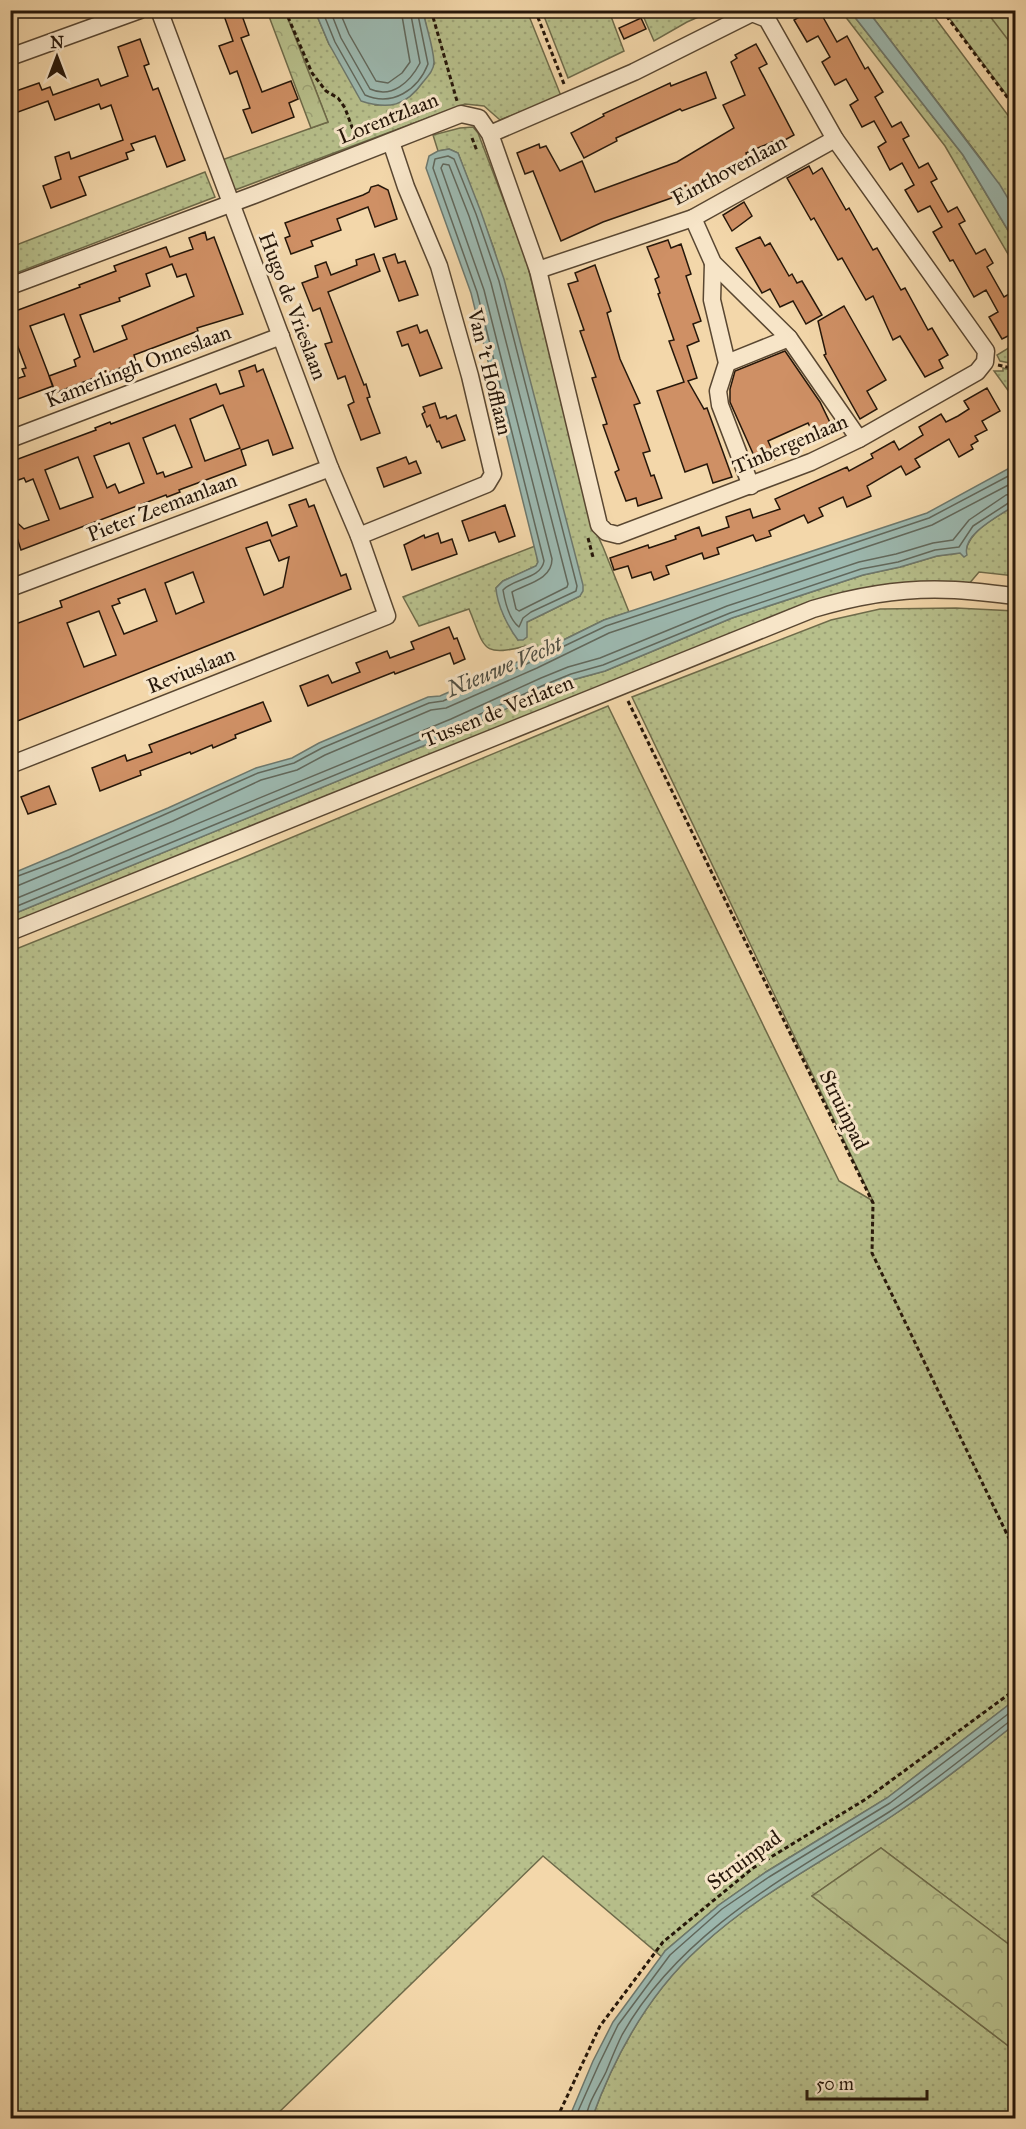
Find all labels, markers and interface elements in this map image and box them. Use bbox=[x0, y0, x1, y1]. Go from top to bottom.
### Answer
north arrow bbox=[27, 27, 87, 87]
text: N bbox=[50, 33, 64, 52]
street label: Lorentzlaan bbox=[334, 86, 442, 150]
street label: Einthovenlaan bbox=[667, 129, 791, 211]
street label: Hugo de Vrieslaan bbox=[253, 229, 333, 383]
street label: Van 't Hofflaan bbox=[462, 305, 518, 438]
street label: Kamerlingh Onneslaan bbox=[42, 319, 234, 413]
street label: Tinbergenlaan bbox=[728, 408, 852, 480]
street label: Pieter Zeemanlaan bbox=[83, 467, 241, 547]
water label: Nieuwe Vecht bbox=[441, 630, 567, 704]
street label: Reviuslaan bbox=[143, 641, 239, 699]
street label: Tussen de Verlaten bbox=[419, 669, 577, 753]
street label: Struinpad bbox=[814, 1066, 875, 1155]
street label: Struinpad bbox=[702, 1824, 787, 1896]
scale bar bbox=[807, 2063, 927, 2101]
text: 50 m bbox=[816, 2073, 854, 2095]

